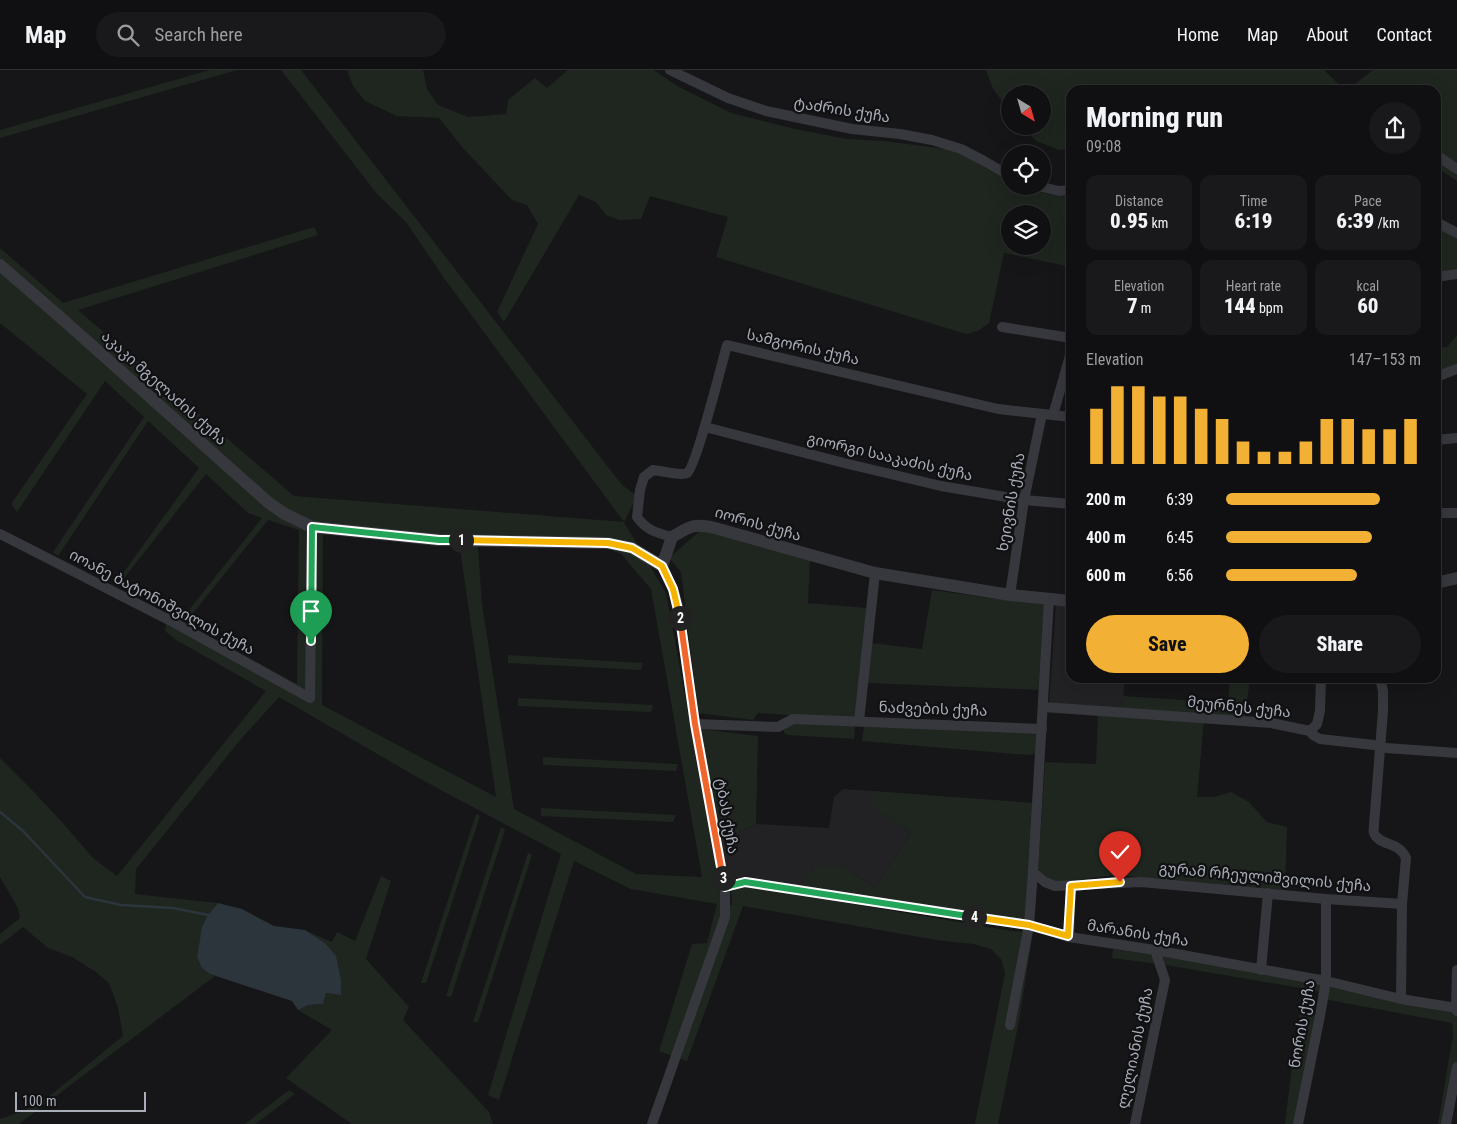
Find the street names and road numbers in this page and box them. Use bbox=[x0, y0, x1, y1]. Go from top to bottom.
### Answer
street label: ტაძრის ქუჩა bbox=[793, 94, 891, 126]
street label: სამგორის ქუჩა bbox=[745, 325, 861, 369]
street label: აკაკი მგელაძის ქუჩა bbox=[98, 327, 230, 449]
street label: გიორგი სააკაძის ქუჩა bbox=[805, 429, 975, 485]
street label: ხეივნის ქუჩა bbox=[993, 451, 1029, 553]
street label: იორის ქუჩა bbox=[713, 503, 803, 545]
street label: იოანე ბატონიშვილის ქუჩა bbox=[66, 545, 258, 659]
street label: მეურნეს ქუჩა bbox=[1186, 693, 1292, 721]
street label: ნაძვების ქუჩა bbox=[878, 698, 988, 720]
street label: ტბას ქუჩა bbox=[712, 777, 742, 855]
street label: გურამ რჩეულიშვილის ქუჩა bbox=[1158, 859, 1372, 895]
street label: მარანის ქუჩა bbox=[1086, 916, 1190, 950]
street label: ნორის ქუჩა bbox=[1285, 978, 1319, 1070]
street label: ლელიანის ქუჩა bbox=[1113, 986, 1157, 1110]

